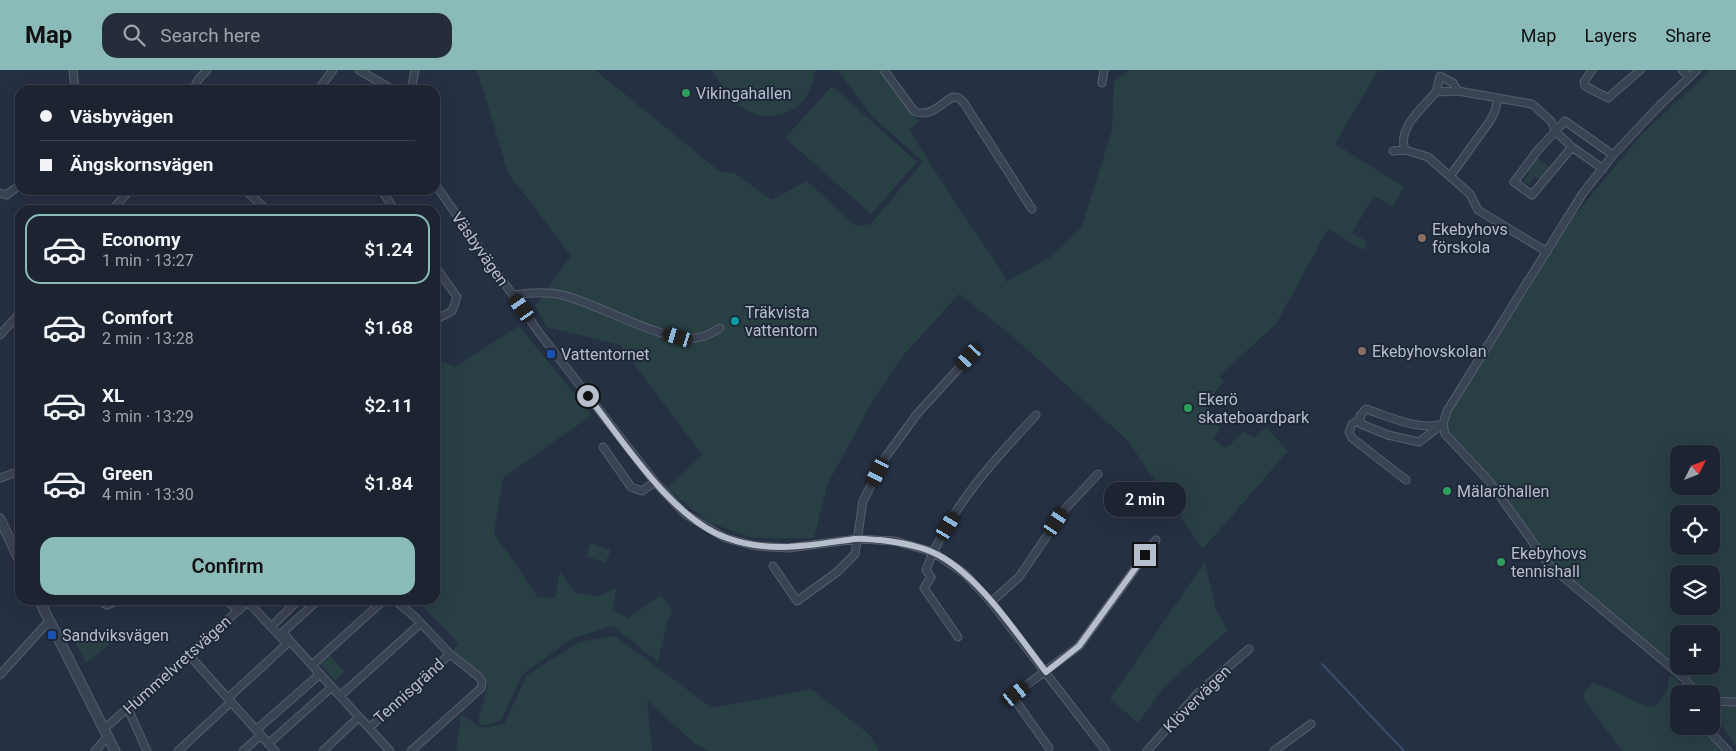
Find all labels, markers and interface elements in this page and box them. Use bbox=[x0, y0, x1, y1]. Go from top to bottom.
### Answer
search box bbox=[102, 13, 452, 58]
text: Map bbox=[25, 21, 72, 49]
icon: search bbox=[120, 21, 148, 49]
text: Search here bbox=[160, 24, 260, 47]
text: Map bbox=[1521, 25, 1556, 46]
text: Layers bbox=[1584, 25, 1637, 46]
text: Share bbox=[1665, 25, 1711, 46]
place label: Vikingahallen bbox=[696, 84, 791, 103]
marker: Vikingahallen bbox=[680, 87, 692, 99]
text: Väsbyvägen bbox=[70, 105, 173, 128]
text: Ängskornsvägen bbox=[70, 153, 213, 176]
street label: Väsbyvägen bbox=[448, 208, 512, 290]
place label: Ekebyhovs förskola bbox=[1432, 220, 1508, 257]
icon: car bbox=[42, 227, 87, 272]
text: Economy bbox=[102, 228, 181, 251]
marker: Ekebyhovs förskola bbox=[1416, 232, 1428, 244]
text: $1.24 bbox=[364, 238, 413, 261]
text: 1 min · 13:27 bbox=[102, 251, 194, 270]
car bbox=[507, 291, 536, 325]
place label: Träkvista vattentorn bbox=[745, 303, 818, 340]
icon: car bbox=[42, 305, 87, 350]
text: Comfort bbox=[102, 306, 173, 329]
marker: Träkvista vattentorn bbox=[729, 315, 741, 327]
text: $1.68 bbox=[364, 316, 413, 339]
car bbox=[661, 325, 694, 349]
text: 2 min · 13:28 bbox=[102, 329, 194, 348]
car bbox=[953, 341, 984, 373]
place label: Ekebyhovskolan bbox=[1372, 342, 1487, 361]
place label: Vattentornet bbox=[561, 345, 650, 364]
marker: Ekebyhovskolan bbox=[1356, 345, 1368, 357]
marker: Vattentornet bbox=[545, 348, 557, 360]
icon: car bbox=[42, 383, 87, 428]
text: XL bbox=[102, 384, 124, 407]
route start bbox=[577, 385, 599, 407]
place label: Ekerö skateboardpark bbox=[1198, 390, 1310, 427]
text: $2.11 bbox=[364, 394, 413, 417]
marker: Ekerö skateboardpark bbox=[1182, 402, 1194, 414]
text: 3 min · 13:29 bbox=[102, 407, 194, 426]
north arrow bbox=[1670, 445, 1720, 495]
map controls bbox=[1670, 445, 1720, 735]
car bbox=[864, 455, 891, 489]
icon: car bbox=[42, 461, 87, 506]
text: Green bbox=[102, 462, 153, 485]
text: $1.84 bbox=[364, 472, 413, 495]
callout: 2 min bbox=[1104, 482, 1186, 518]
place label: Mälaröhallen bbox=[1457, 482, 1549, 501]
text: 4 min · 13:30 bbox=[102, 485, 194, 504]
marker: Mälaröhallen bbox=[1441, 485, 1453, 497]
text: 2 min bbox=[1125, 490, 1165, 509]
car bbox=[1041, 505, 1070, 539]
button: locate bbox=[1670, 505, 1720, 555]
car bbox=[933, 509, 962, 543]
button: Confirm bbox=[40, 537, 415, 595]
route end bbox=[1134, 544, 1156, 566]
place label: Ekebyhovs tennishall bbox=[1511, 544, 1587, 581]
marker: Ekebyhovs tennishall bbox=[1495, 556, 1507, 568]
button: layers bbox=[1670, 565, 1720, 615]
street label: Hummelvretsvägen bbox=[119, 612, 235, 718]
button: + bbox=[1670, 625, 1720, 675]
place label: Sandviksvägen bbox=[62, 626, 169, 645]
marker: Sandviksvägen bbox=[46, 629, 58, 641]
street label: Tennisgränd bbox=[370, 655, 448, 727]
street label: Klövervägen bbox=[1159, 661, 1235, 737]
car bbox=[999, 679, 1032, 709]
button: − bbox=[1670, 685, 1720, 735]

